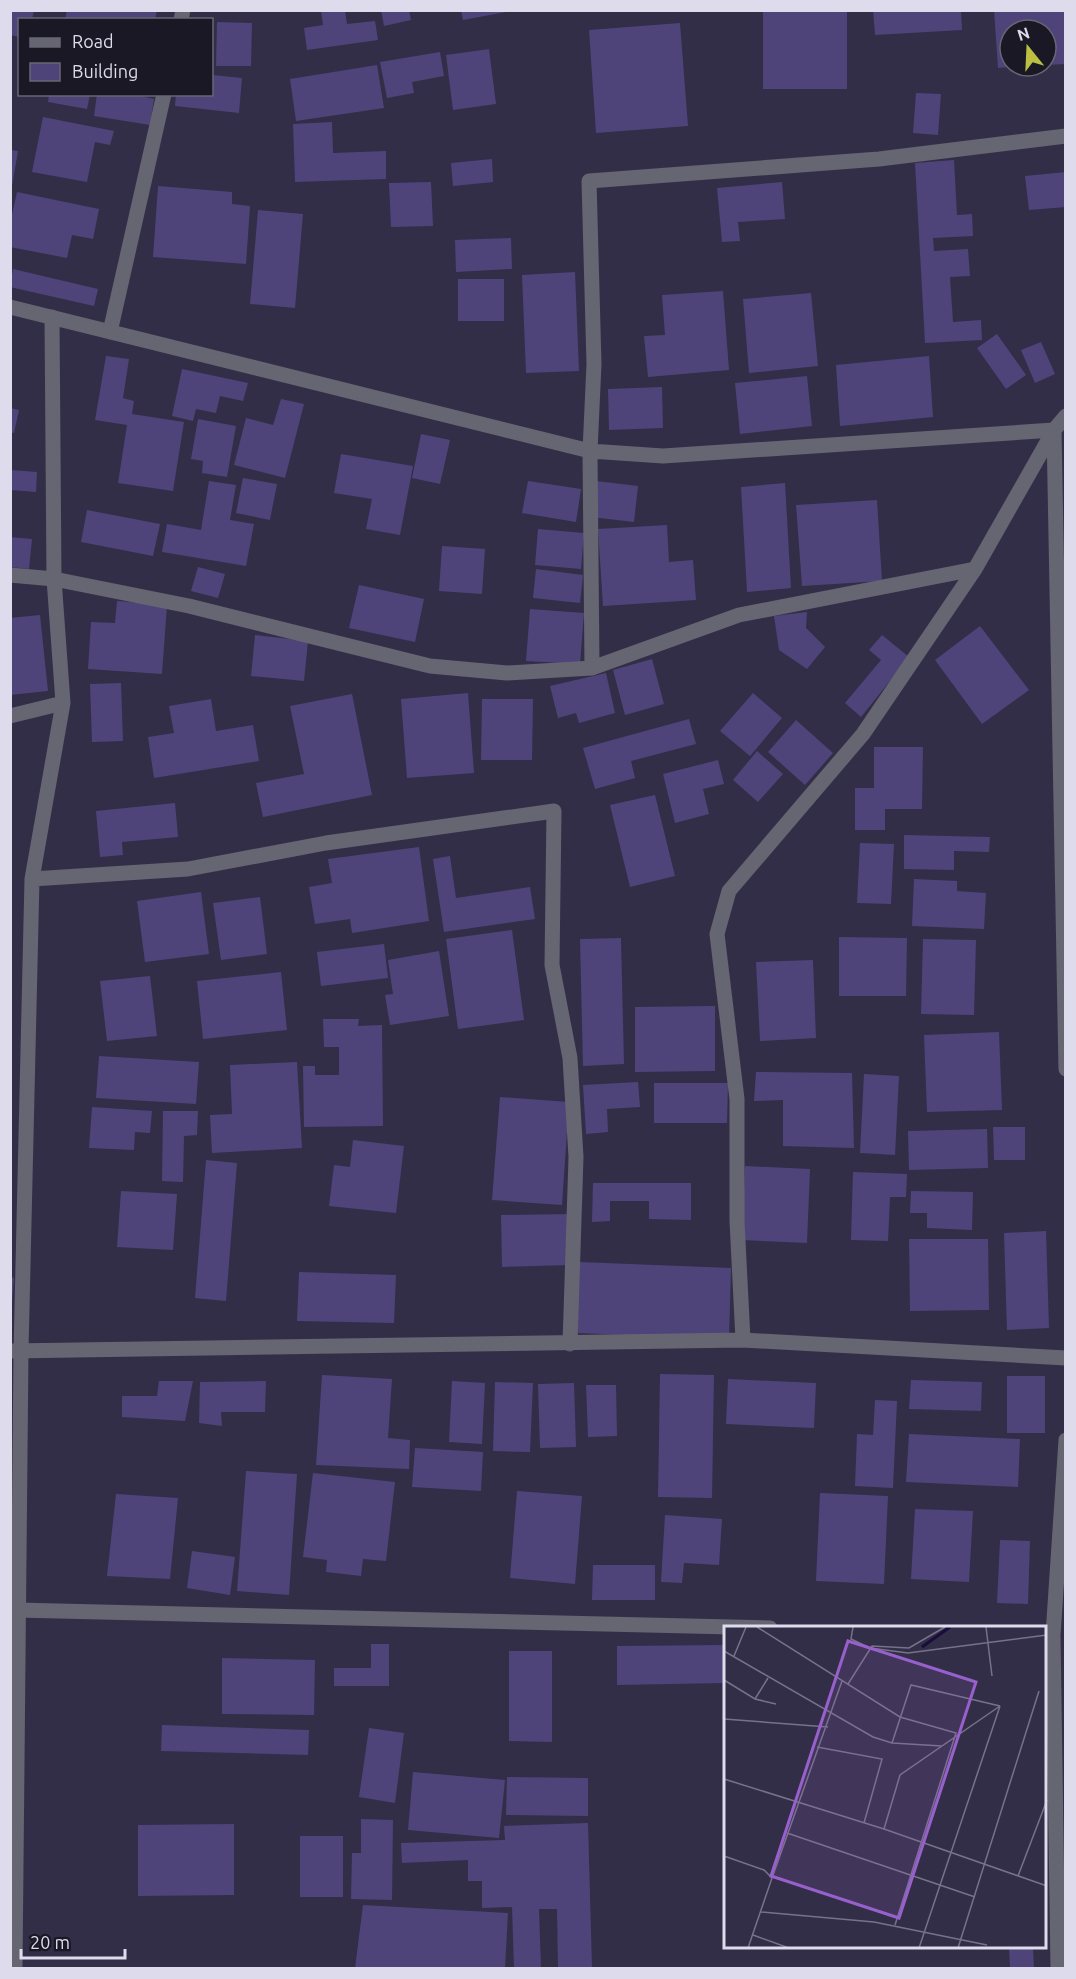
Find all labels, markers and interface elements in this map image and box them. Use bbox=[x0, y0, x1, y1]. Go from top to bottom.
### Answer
legend bbox=[18, 18, 213, 96]
north arrow bbox=[998, 18, 1058, 78]
text: N bbox=[1015, 23, 1032, 44]
text: Road bbox=[72, 31, 114, 51]
text: Building bbox=[72, 61, 138, 81]
inset map bbox=[724, 1626, 1046, 1949]
scale bar bbox=[21, 1922, 124, 1960]
text: 20 m bbox=[30, 1932, 70, 1952]

